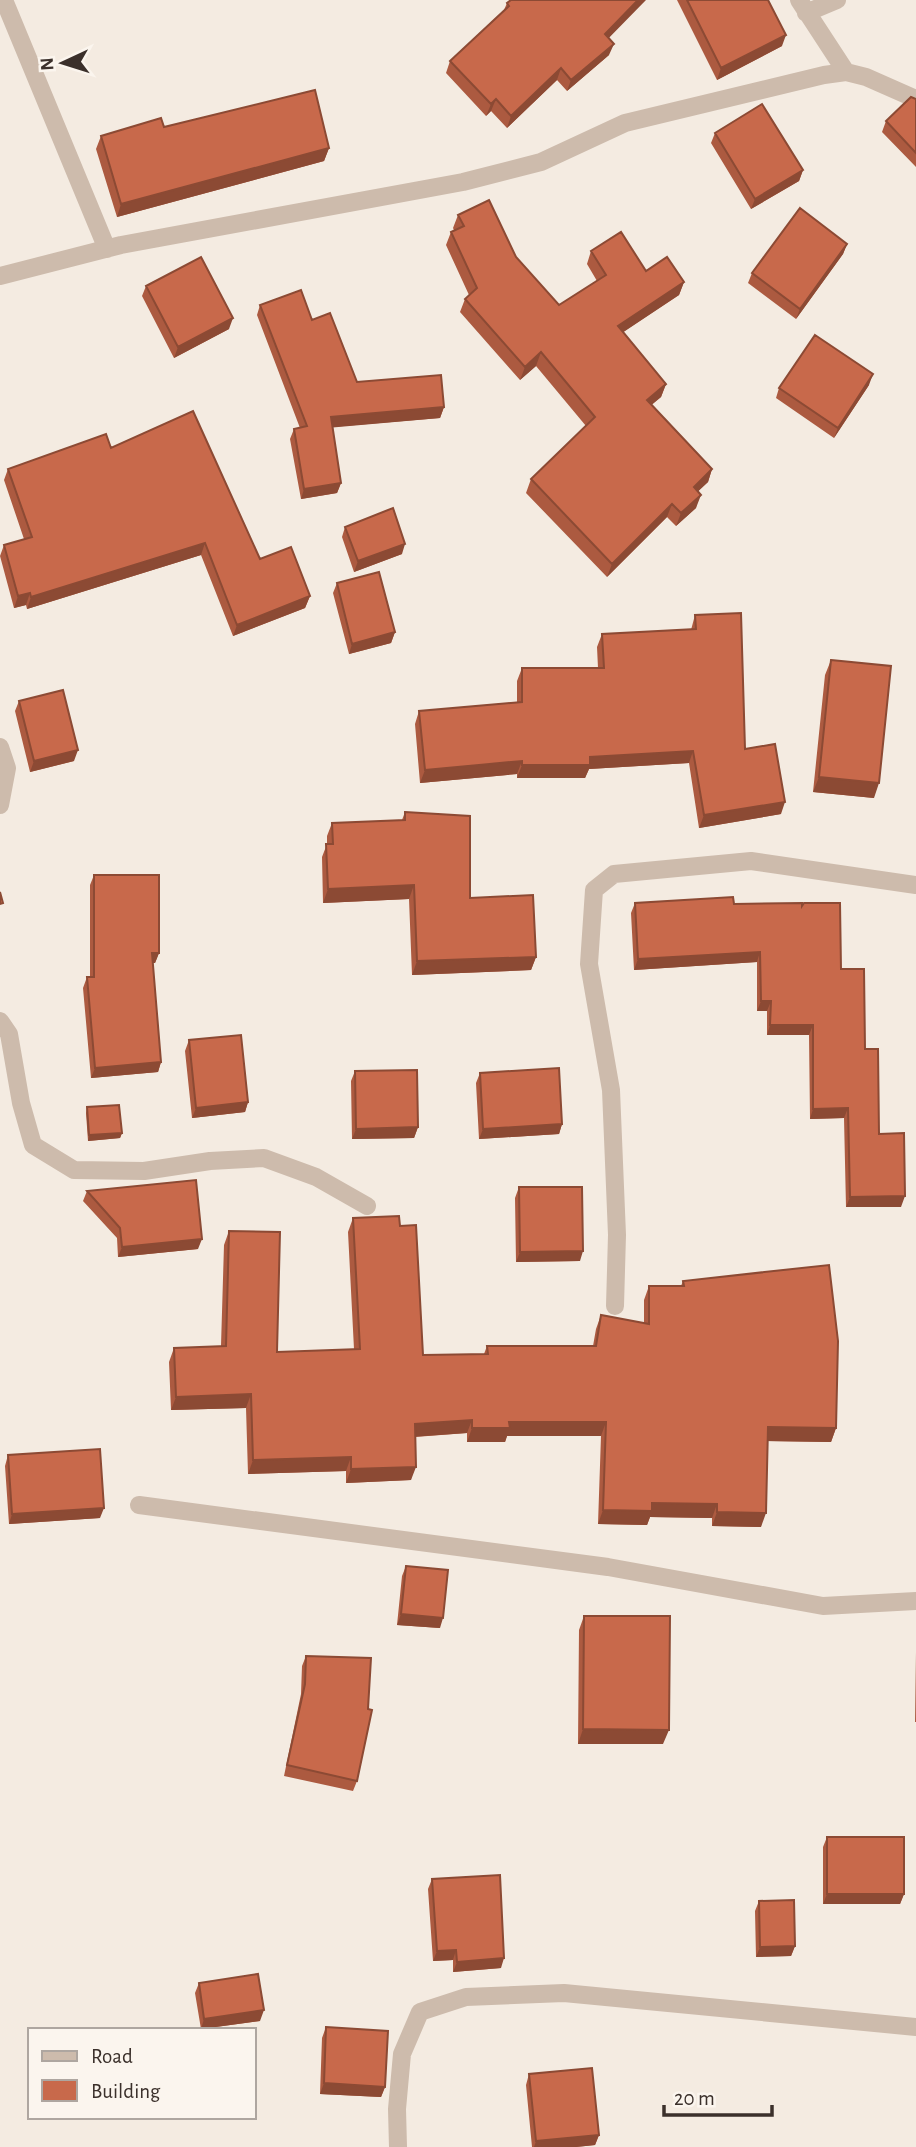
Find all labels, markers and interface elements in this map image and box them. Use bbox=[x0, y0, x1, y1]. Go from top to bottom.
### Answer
north arrow bbox=[28, 28, 98, 98]
text: N bbox=[38, 57, 57, 71]
legend bbox=[28, 2028, 256, 2119]
text: Road bbox=[91, 2046, 133, 2067]
scale bar bbox=[664, 2074, 772, 2118]
text: Building bbox=[91, 2081, 161, 2102]
text: 20 m bbox=[674, 2088, 715, 2109]

